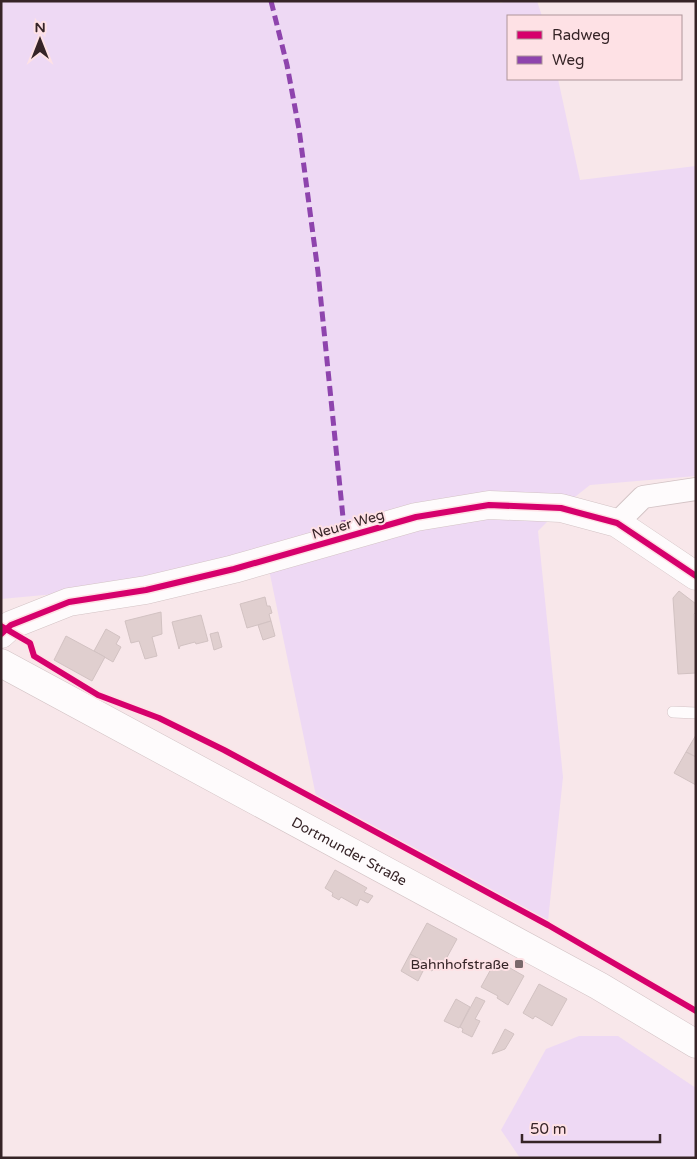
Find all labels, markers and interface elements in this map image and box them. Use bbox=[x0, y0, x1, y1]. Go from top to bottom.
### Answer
north arrow bbox=[15, 15, 65, 65]
legend bbox=[507, 15, 682, 80]
text: N bbox=[34, 19, 46, 36]
text: Radweg bbox=[552, 26, 610, 44]
text: Weg bbox=[552, 51, 584, 69]
street label: Neuer Weg bbox=[310, 506, 386, 543]
street label: Dortmunder Straße bbox=[289, 814, 410, 890]
place label: Bahnhofstraße bbox=[410, 956, 509, 973]
marker: Bahnhofstraße bbox=[513, 958, 525, 970]
scale bar bbox=[522, 1112, 660, 1144]
text: 50 m bbox=[530, 1120, 567, 1138]

